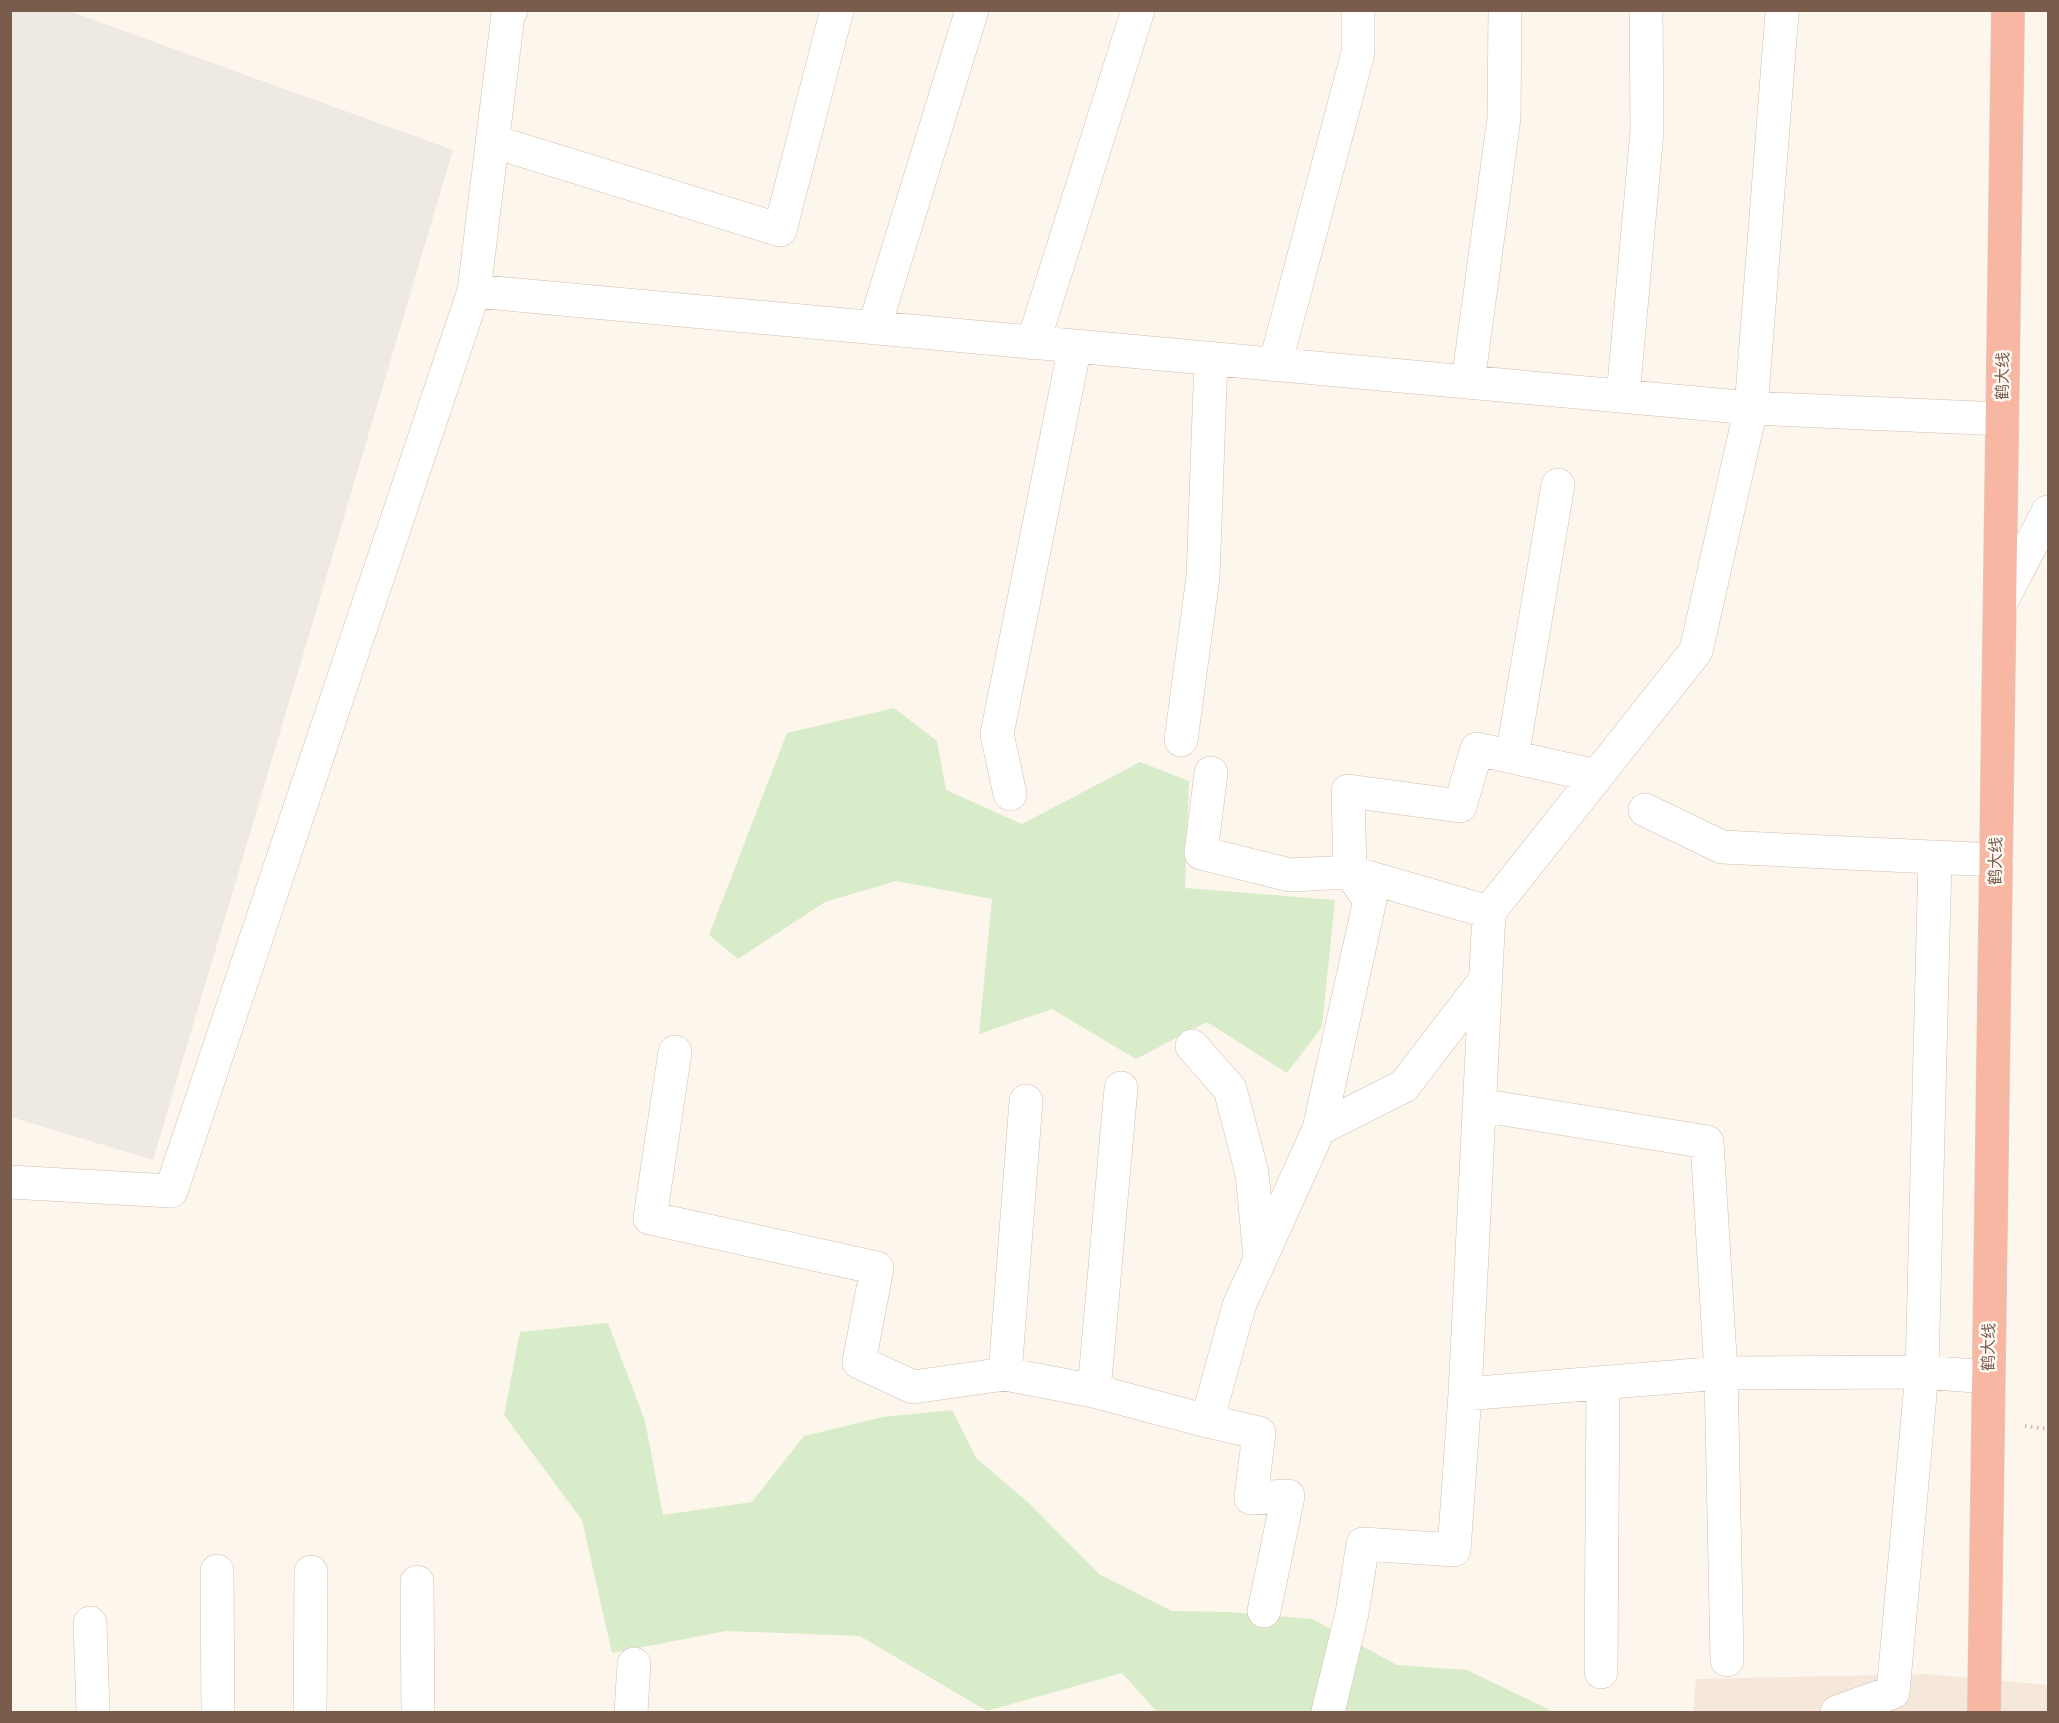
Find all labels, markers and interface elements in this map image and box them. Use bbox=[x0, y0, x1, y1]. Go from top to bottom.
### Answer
street label: 鹤大线 bbox=[1992, 352, 2014, 400]
street label: 鹤大线 bbox=[1985, 837, 2007, 885]
street label: 鹤大线 bbox=[1978, 1323, 2000, 1371]

